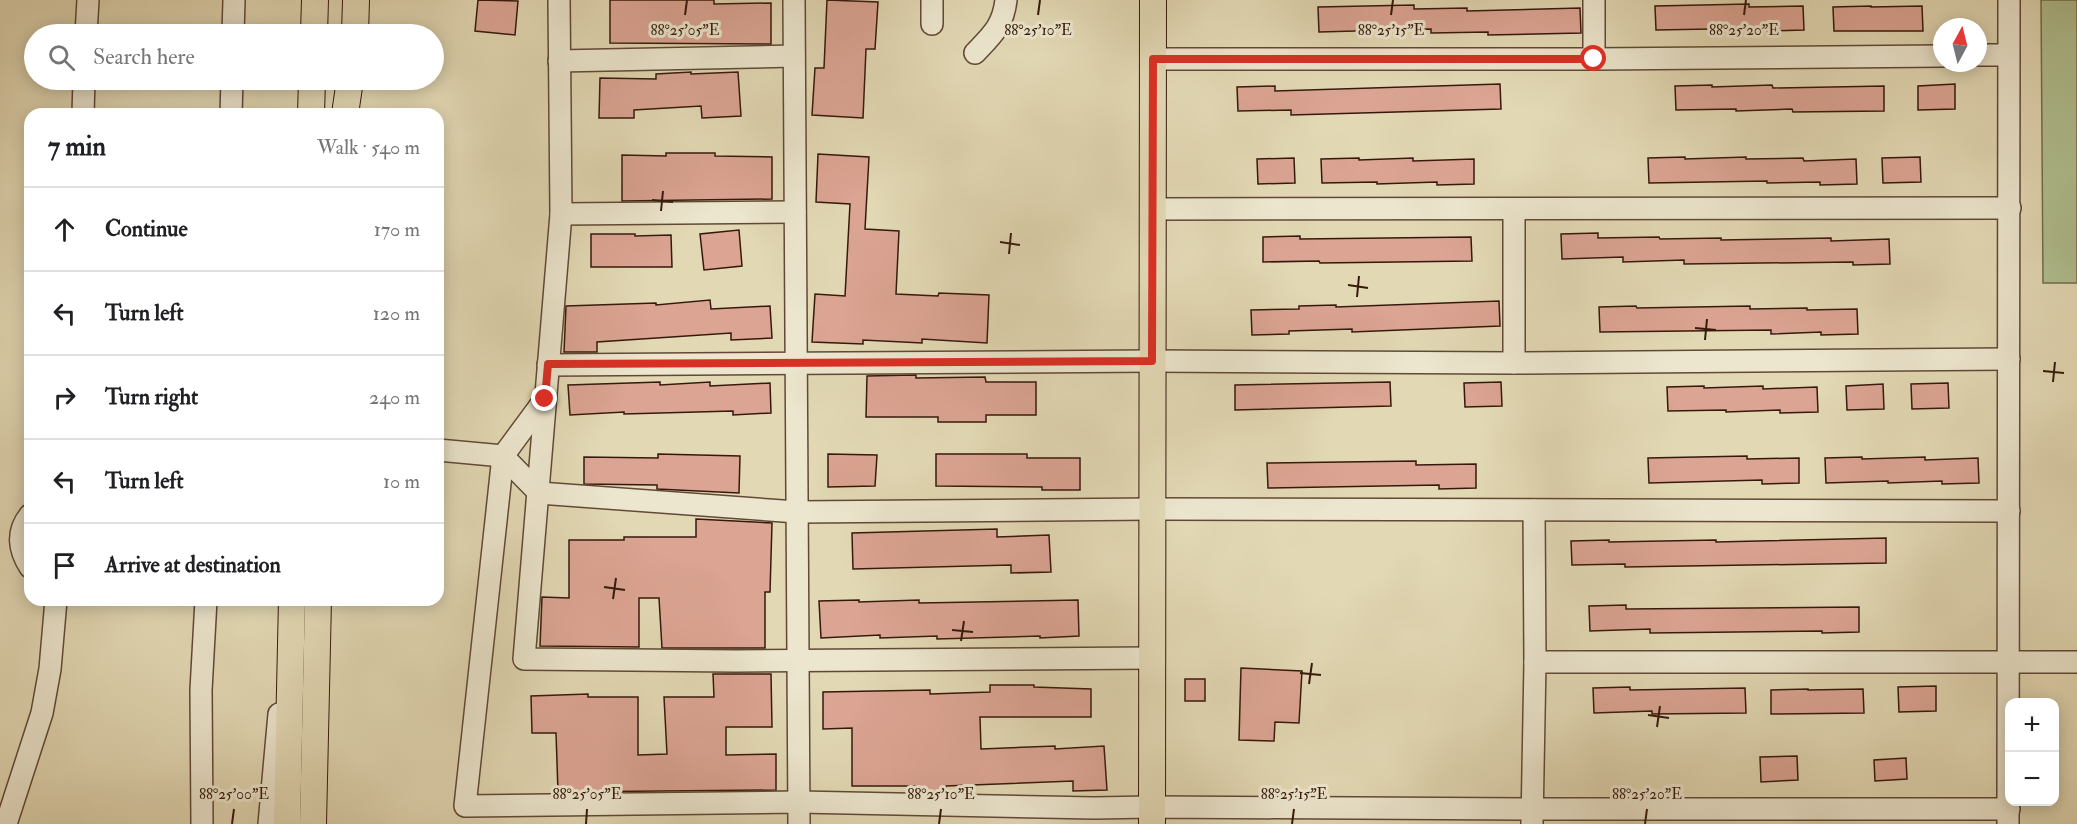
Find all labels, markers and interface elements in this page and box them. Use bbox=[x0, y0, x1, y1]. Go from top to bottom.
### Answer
north arrow bbox=[1933, 18, 1987, 72]
text: 88°25'05"E bbox=[650, 21, 720, 40]
text: 88°25'10"E bbox=[1004, 21, 1072, 40]
text: 88°25'15"E bbox=[1358, 21, 1425, 40]
text: 88°25'20"E bbox=[1709, 21, 1779, 40]
search box bbox=[24, 24, 444, 90]
icon: search bbox=[45, 41, 78, 74]
text: Search here bbox=[93, 43, 195, 71]
route start bbox=[1580, 45, 1606, 71]
text: 7 min bbox=[48, 131, 106, 163]
text: Walk · 540 m bbox=[317, 135, 420, 160]
icon: ahead bbox=[48, 213, 81, 246]
text: Continue bbox=[105, 215, 188, 243]
text: 170 m bbox=[374, 217, 420, 242]
icon: left bbox=[48, 297, 81, 330]
text: Turn left bbox=[105, 299, 184, 327]
text: 120 m bbox=[373, 301, 420, 326]
icon: right bbox=[48, 381, 81, 414]
text: Turn right bbox=[105, 383, 198, 411]
text: 240 m bbox=[369, 385, 420, 410]
route end bbox=[531, 385, 557, 411]
icon: left bbox=[48, 465, 81, 498]
text: Turn left bbox=[105, 467, 184, 495]
text: 10 m bbox=[383, 469, 420, 494]
icon: arrive bbox=[48, 549, 81, 582]
text: Arrive at destination bbox=[105, 551, 281, 579]
map controls bbox=[2005, 698, 2059, 806]
button: + bbox=[2005, 698, 2059, 752]
button: − bbox=[2005, 752, 2059, 806]
text: 88°25'00"E bbox=[199, 785, 269, 804]
text: 88°25'05"E bbox=[552, 785, 622, 804]
text: 88°25'10"E bbox=[907, 785, 975, 804]
text: 88°25'15"E bbox=[1261, 785, 1328, 804]
text: 88°25'20"E bbox=[1612, 785, 1682, 804]

